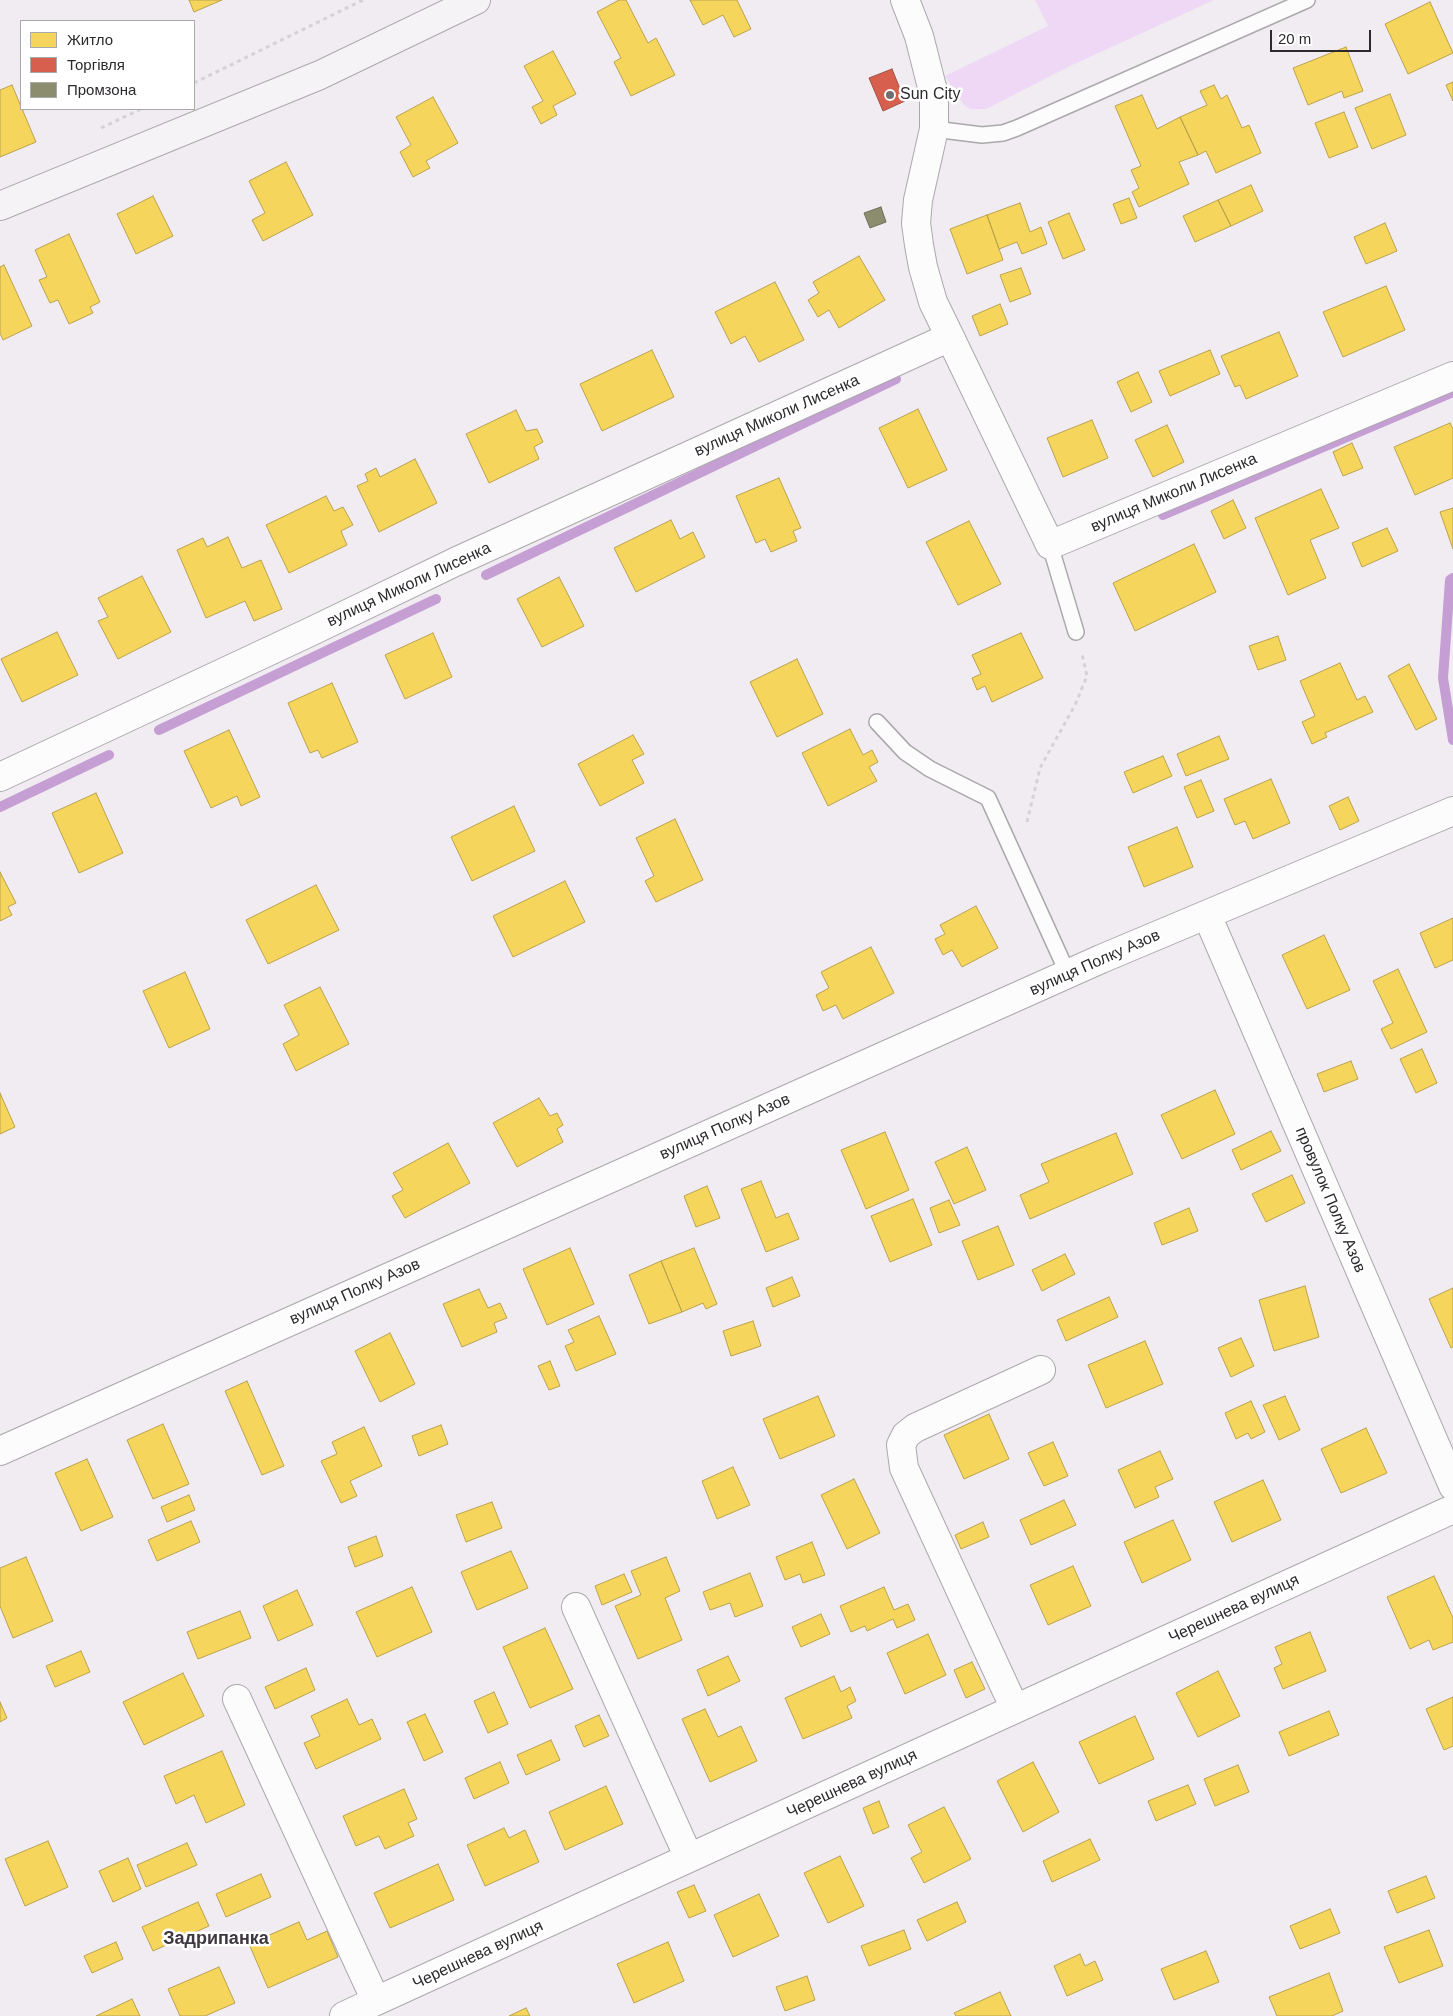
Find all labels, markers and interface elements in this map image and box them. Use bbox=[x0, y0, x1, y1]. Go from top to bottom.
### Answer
legend bbox=[20, 20, 195, 110]
scale bar bbox=[1273, 20, 1374, 52]
text: 20 m bbox=[1278, 30, 1311, 47]
text: Житло bbox=[67, 31, 113, 48]
text: Торгівля bbox=[67, 56, 125, 73]
text: Промзона bbox=[67, 81, 136, 98]
place label: Sun City bbox=[900, 85, 960, 105]
marker: Sun City bbox=[884, 89, 896, 101]
street label: вулиця Миколи Лисенка bbox=[692, 371, 862, 461]
street label: вулиця Миколи Лисенка bbox=[1088, 449, 1260, 537]
street label: вулиця Миколи Лисенка bbox=[324, 539, 494, 631]
street label: вулиця Полку Азов bbox=[1027, 926, 1163, 1000]
street label: вулиця Полку Азов bbox=[657, 1090, 793, 1164]
street label: провулок Полку Азов bbox=[1291, 1124, 1369, 1276]
street label: вулиця Полку Азов bbox=[287, 1255, 423, 1329]
street label: Черешнева вулиця bbox=[1166, 1570, 1302, 1648]
street label: Черешнева вулиця bbox=[784, 1745, 920, 1823]
street label: Черешнева вулиця bbox=[410, 1916, 546, 1994]
district label: Задрипанка bbox=[163, 1928, 269, 1950]

